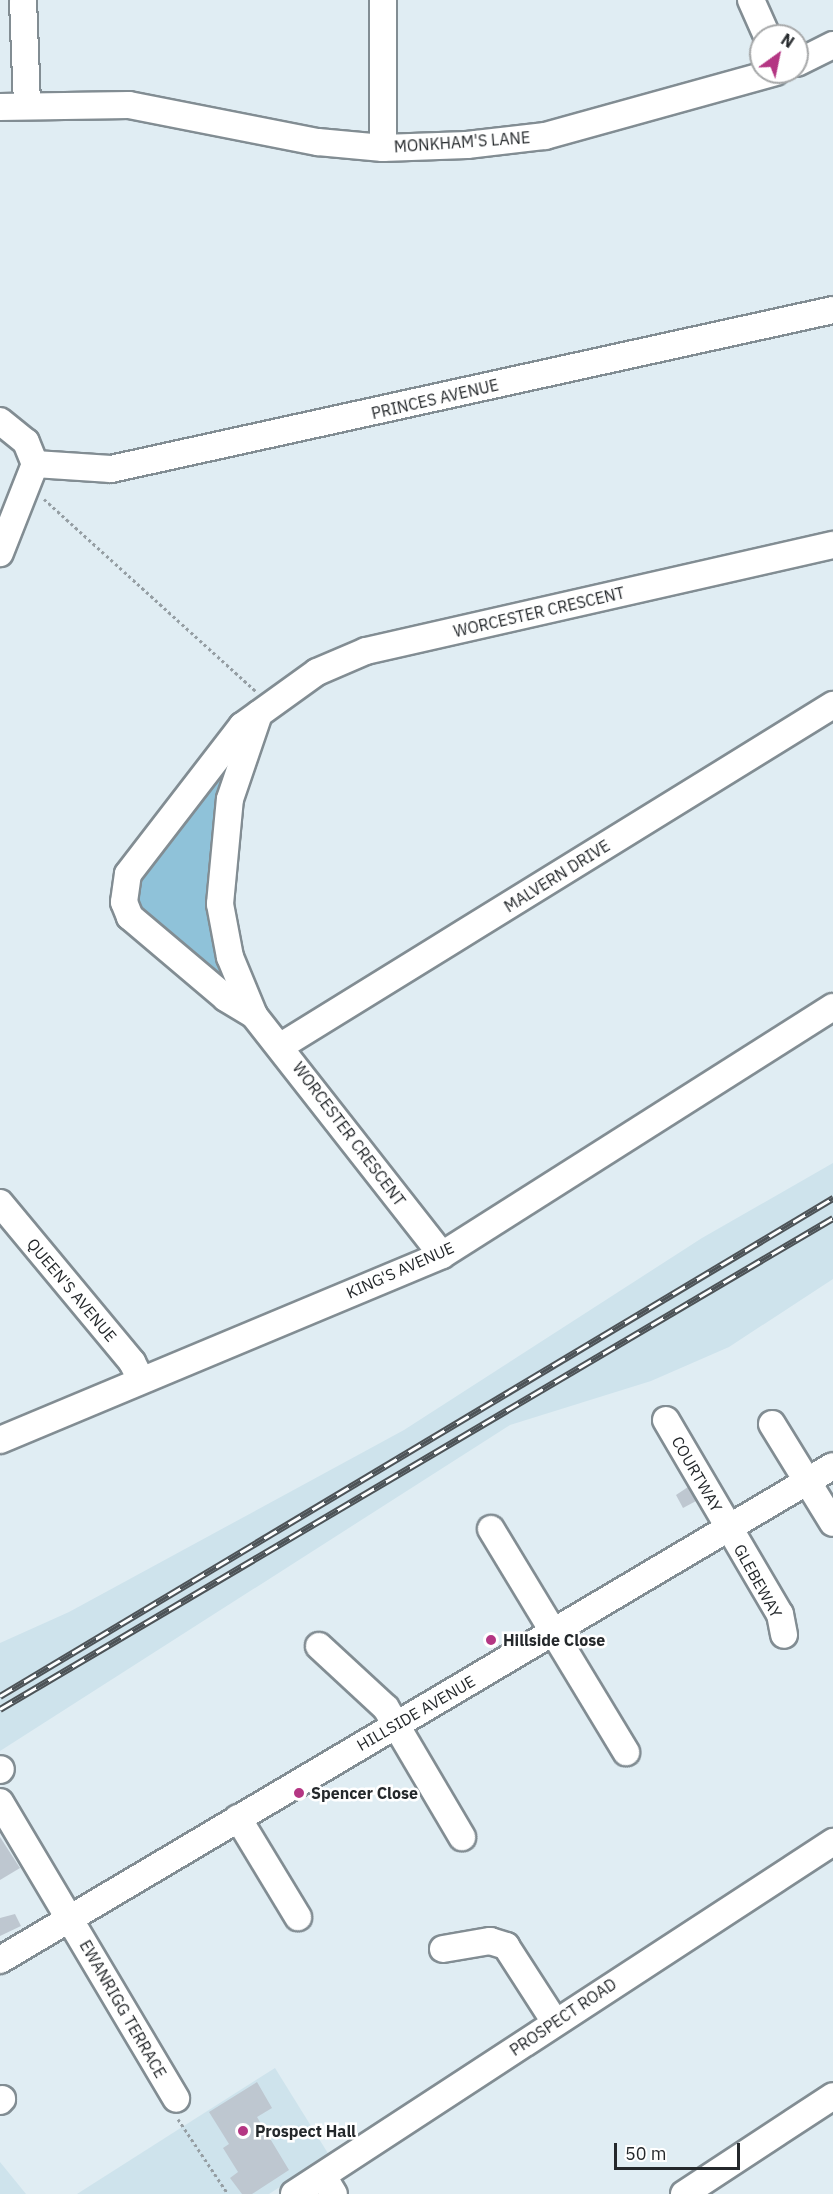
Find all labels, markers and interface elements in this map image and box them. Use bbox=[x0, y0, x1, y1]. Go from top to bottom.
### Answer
north arrow bbox=[749, 24, 809, 84]
text: N bbox=[777, 29, 798, 52]
street label: MONKHAM'S LANE bbox=[393, 128, 531, 156]
street label: PRINCES AVENUE bbox=[369, 375, 501, 423]
street label: WORCESTER CRESCENT bbox=[452, 583, 626, 641]
street label: MALVERN DRIVE bbox=[501, 836, 613, 916]
street label: WORCESTER CRESCENT bbox=[289, 1058, 409, 1210]
street label: QUEEN'S AVENUE bbox=[23, 1234, 121, 1346]
street label: KING'S AVENUE bbox=[343, 1238, 457, 1302]
street label: COURTWAY bbox=[668, 1433, 726, 1515]
street label: GLEBEWAY bbox=[730, 1541, 786, 1621]
place label: Hillside Close bbox=[503, 1630, 605, 1650]
marker: Hillside Close bbox=[484, 1633, 498, 1647]
street label: HILLSIDE AVENUE bbox=[353, 1671, 479, 1755]
place label: Spencer Close bbox=[311, 1783, 418, 1803]
marker: Spencer Close bbox=[292, 1786, 306, 1800]
street label: EWANRIGG TERRACE bbox=[76, 1937, 170, 2081]
street label: PROSPECT ROAD bbox=[506, 1974, 620, 2060]
place label: Prospect Hall bbox=[255, 2121, 356, 2141]
marker: Prospect Hall bbox=[236, 2124, 250, 2138]
scale bar bbox=[617, 2131, 743, 2169]
text: 50 m bbox=[625, 2142, 667, 2165]

